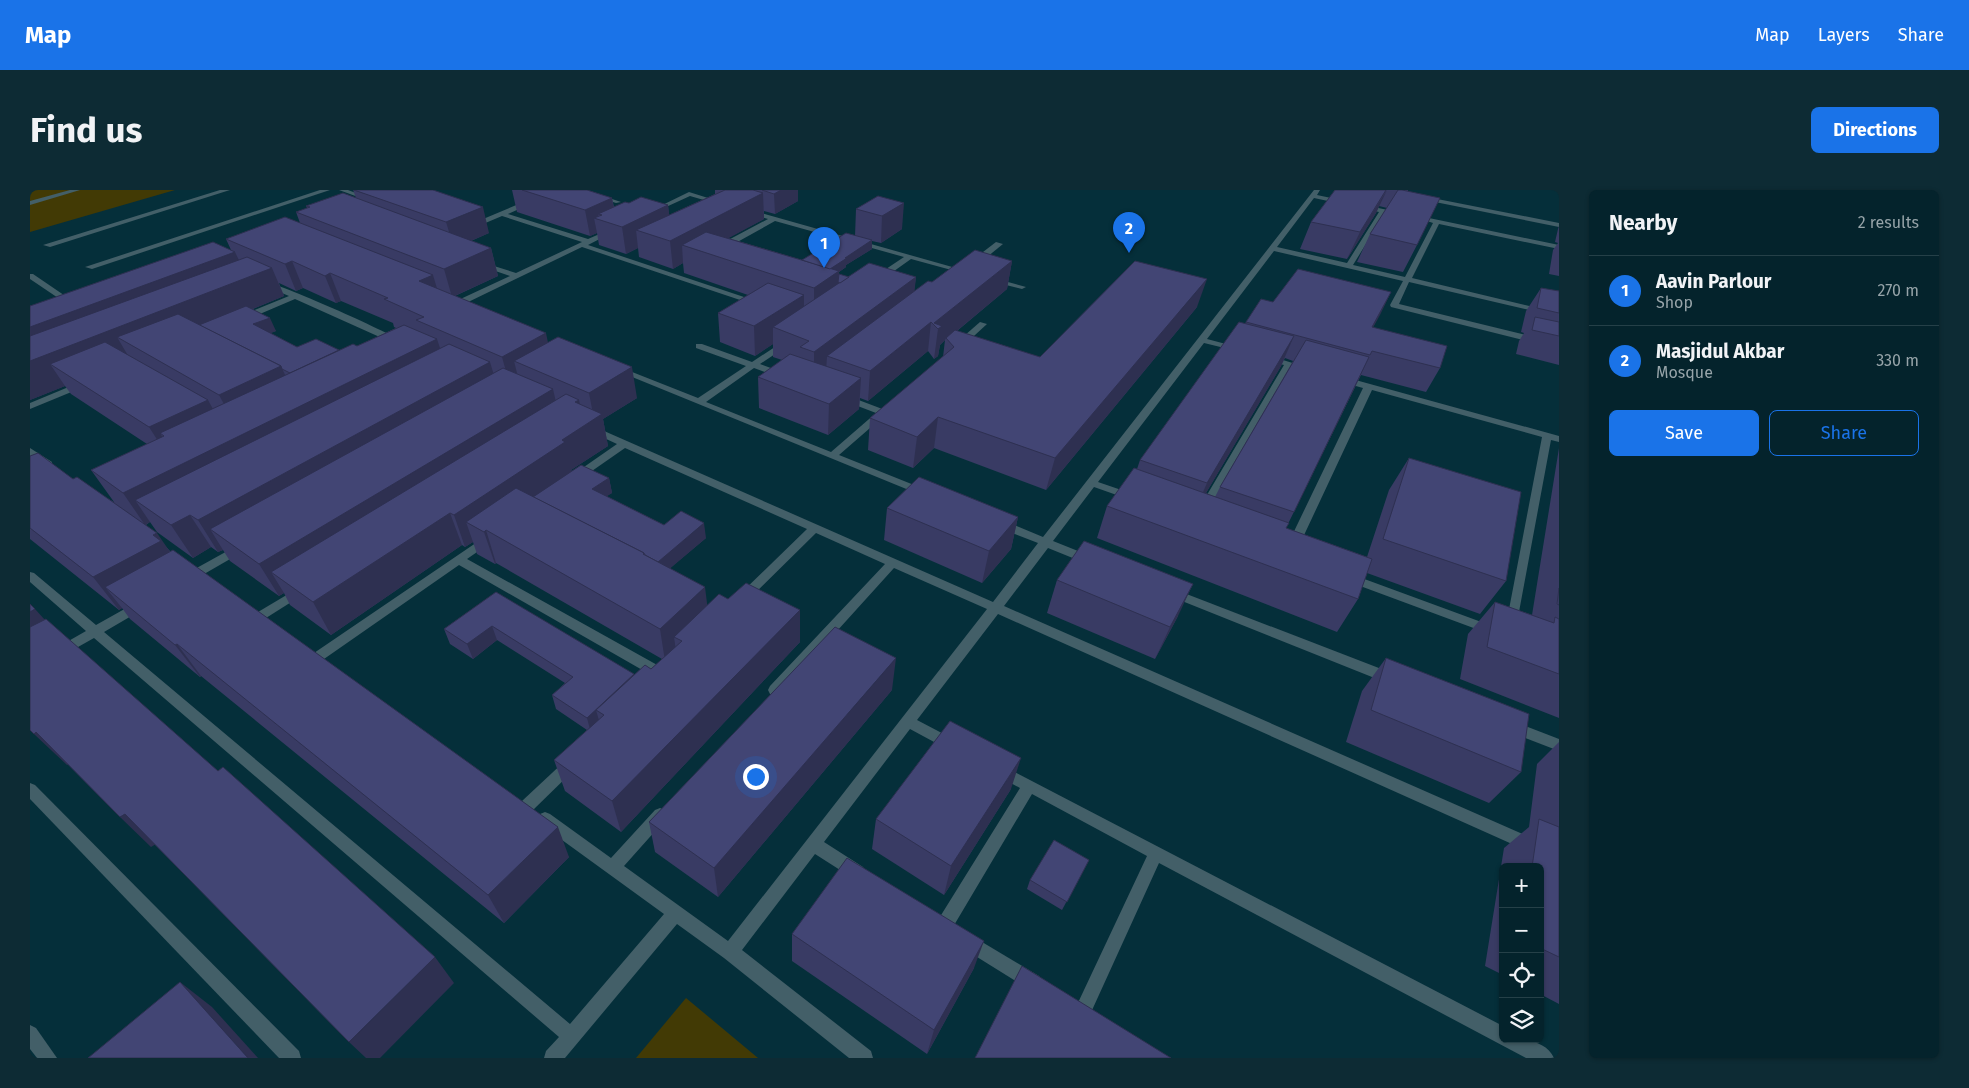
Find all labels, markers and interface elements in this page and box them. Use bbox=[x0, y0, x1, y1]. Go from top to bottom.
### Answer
text: Map bbox=[25, 21, 71, 49]
text: Map bbox=[1755, 24, 1790, 46]
text: Layers bbox=[1818, 24, 1870, 46]
text: Share bbox=[1898, 24, 1944, 46]
button: Directions bbox=[1811, 107, 1939, 153]
text: Find us bbox=[30, 109, 142, 151]
text: Nearby bbox=[1609, 210, 1677, 236]
pin: 2 bbox=[1113, 212, 1145, 253]
text: 2 results bbox=[1858, 213, 1919, 232]
pin: 1 bbox=[808, 227, 840, 268]
text: Aavin Parlour bbox=[1656, 270, 1771, 293]
text: 1 bbox=[1621, 281, 1629, 300]
text: 270 m bbox=[1877, 281, 1919, 300]
text: Shop bbox=[1656, 293, 1693, 312]
text: Masjidul Akbar bbox=[1656, 340, 1784, 363]
text: 2 bbox=[1621, 351, 1629, 370]
text: 330 m bbox=[1876, 351, 1919, 370]
text: Mosque bbox=[1656, 363, 1713, 382]
button: Save bbox=[1609, 410, 1759, 456]
button: Share bbox=[1769, 410, 1919, 456]
your location bbox=[743, 764, 769, 790]
map controls bbox=[1499, 863, 1544, 1043]
button: + bbox=[1499, 863, 1544, 908]
button: − bbox=[1499, 908, 1544, 953]
button: locate bbox=[1499, 953, 1544, 998]
button: layers bbox=[1499, 998, 1544, 1043]

